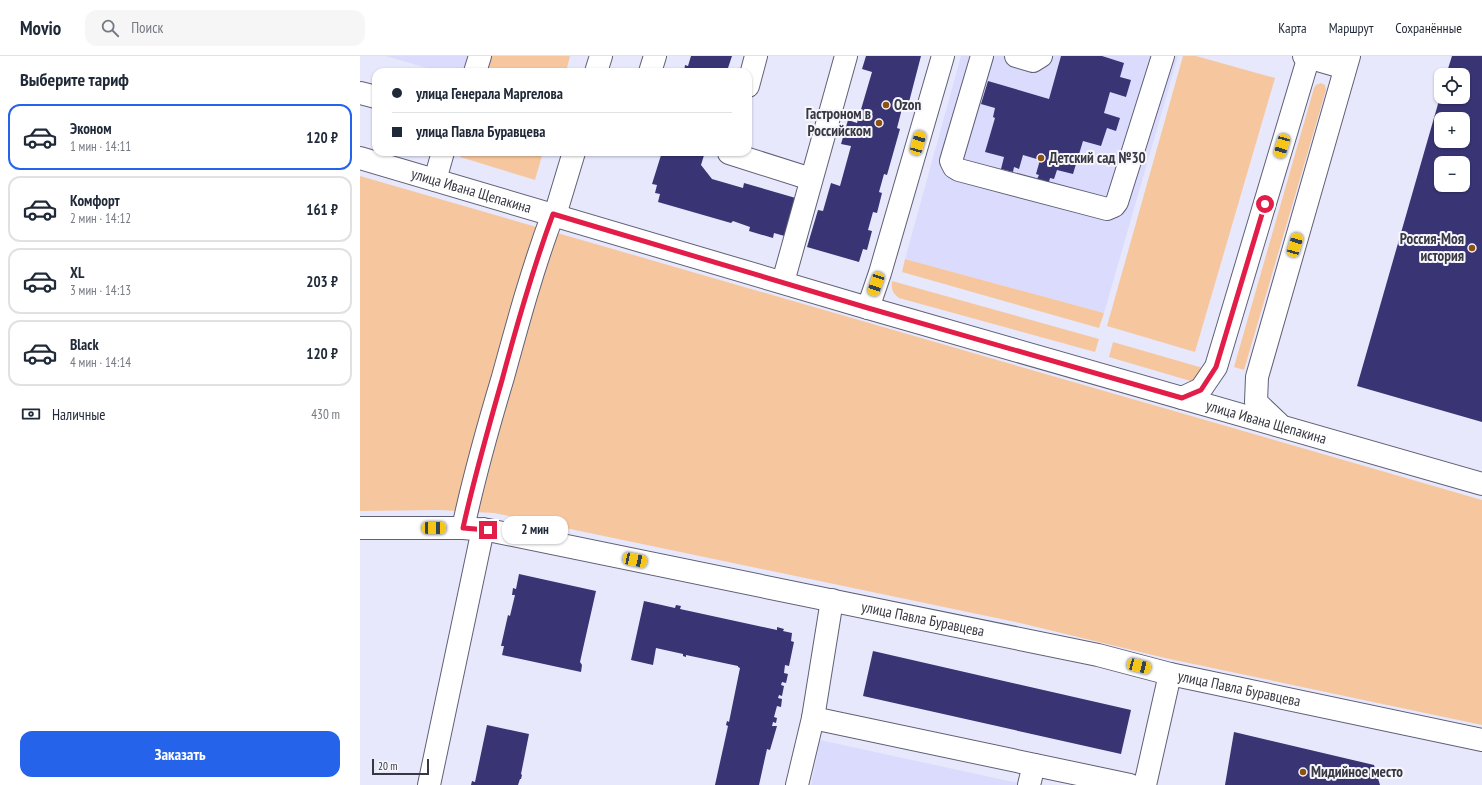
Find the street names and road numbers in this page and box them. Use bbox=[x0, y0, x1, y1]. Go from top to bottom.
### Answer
street label: улица Ивана Щепакина bbox=[409, 164, 534, 217]
street label: улица Ивана Щепакина bbox=[1204, 395, 1329, 448]
street label: улица Павла Буравцева bbox=[860, 597, 986, 640]
street label: улица Павла Буравцева bbox=[1176, 666, 1303, 710]

